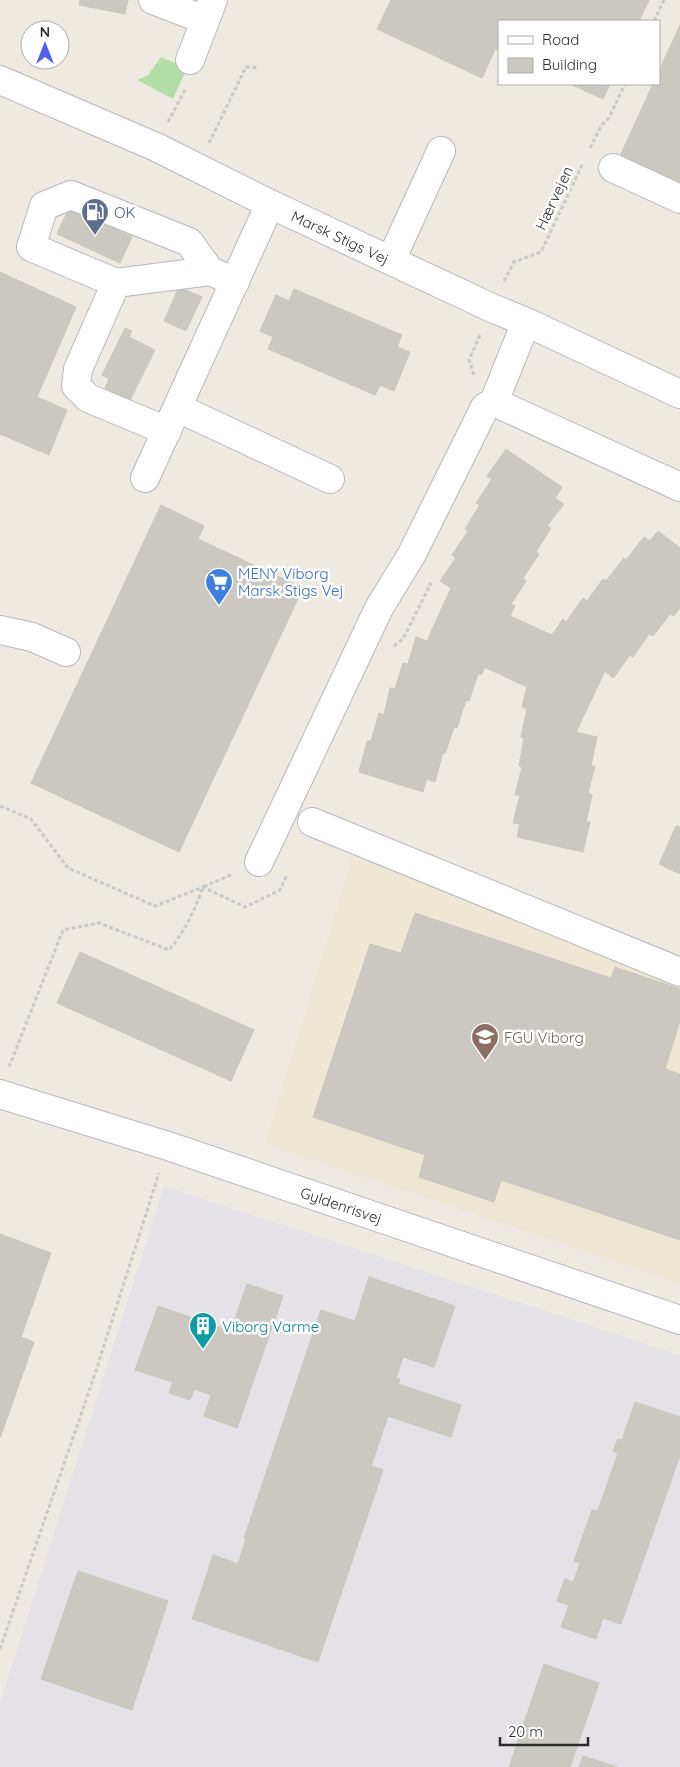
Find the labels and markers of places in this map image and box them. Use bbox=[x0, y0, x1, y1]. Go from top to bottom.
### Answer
fuel station icon: OK bbox=[80, 197, 110, 236]
place label: OK bbox=[114, 203, 136, 222]
place label: MENY Viborg Marsk Stigs Vej bbox=[238, 564, 344, 600]
supermarket icon: MENY Viborg Marsk Stigs Vej bbox=[204, 567, 234, 606]
school or university icon: FGU Viborg bbox=[470, 1022, 500, 1061]
place label: FGU Viborg bbox=[504, 1028, 584, 1047]
building icon: Viborg Varme bbox=[188, 1311, 218, 1350]
place label: Viborg Varme bbox=[222, 1317, 319, 1336]

